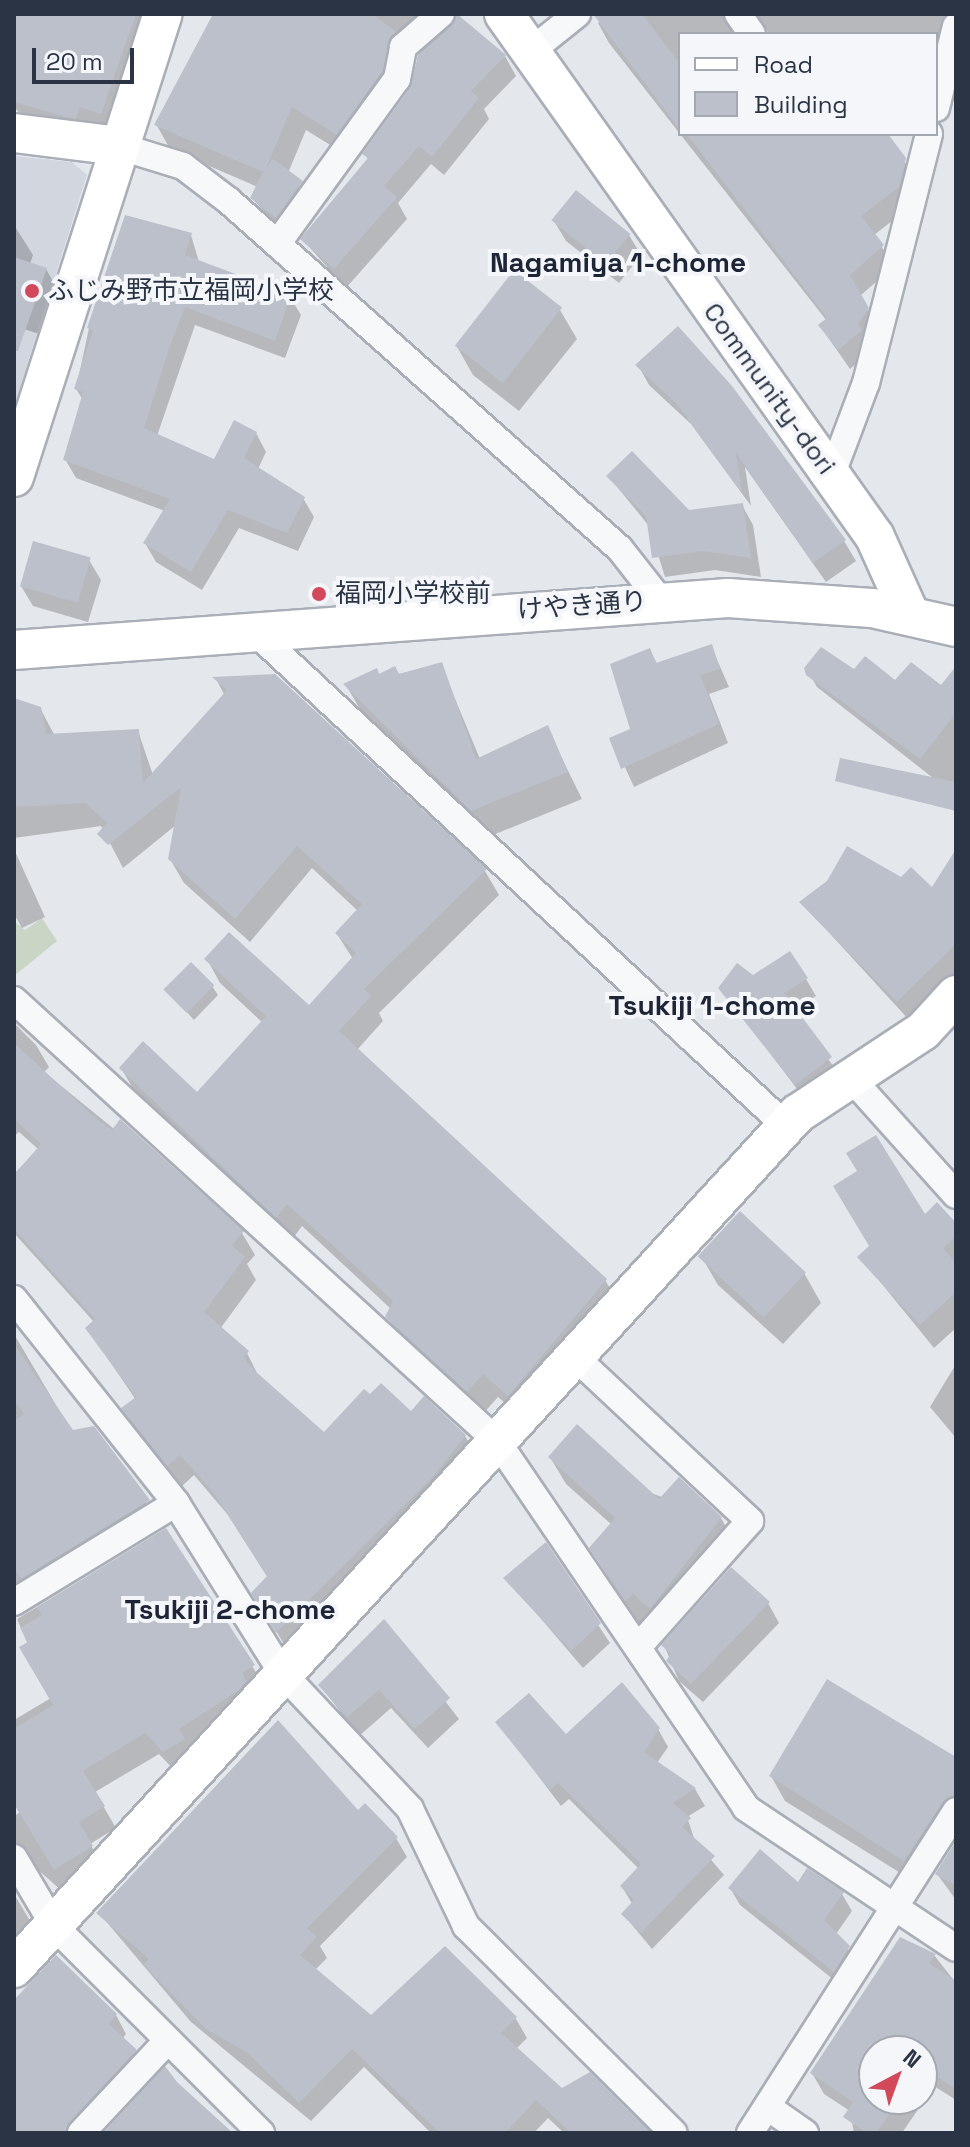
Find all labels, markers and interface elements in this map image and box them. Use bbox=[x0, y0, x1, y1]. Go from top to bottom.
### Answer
scale bar bbox=[36, 32, 138, 82]
legend bbox=[678, 32, 938, 136]
text: 20 m bbox=[46, 46, 103, 77]
text: Road bbox=[754, 49, 813, 80]
text: Building bbox=[754, 89, 848, 120]
district label: Nagamiya 1-chome bbox=[490, 245, 746, 279]
place label: ふじみ野市立福岡小学校 bbox=[48, 275, 334, 307]
marker: ふじみ野市立福岡小学校 bbox=[23, 282, 41, 300]
street label: Community-dori bbox=[696, 297, 842, 481]
place label: 福岡小学校前 bbox=[335, 578, 491, 610]
marker: 福岡小学校前 bbox=[310, 585, 328, 603]
street label: けやき通り bbox=[516, 586, 648, 626]
district label: Tsukiji 1-chome bbox=[608, 988, 816, 1022]
district label: Tsukiji 2-chome bbox=[124, 1592, 336, 1626]
north arrow bbox=[858, 2035, 938, 2115]
text: N bbox=[898, 2043, 927, 2074]

